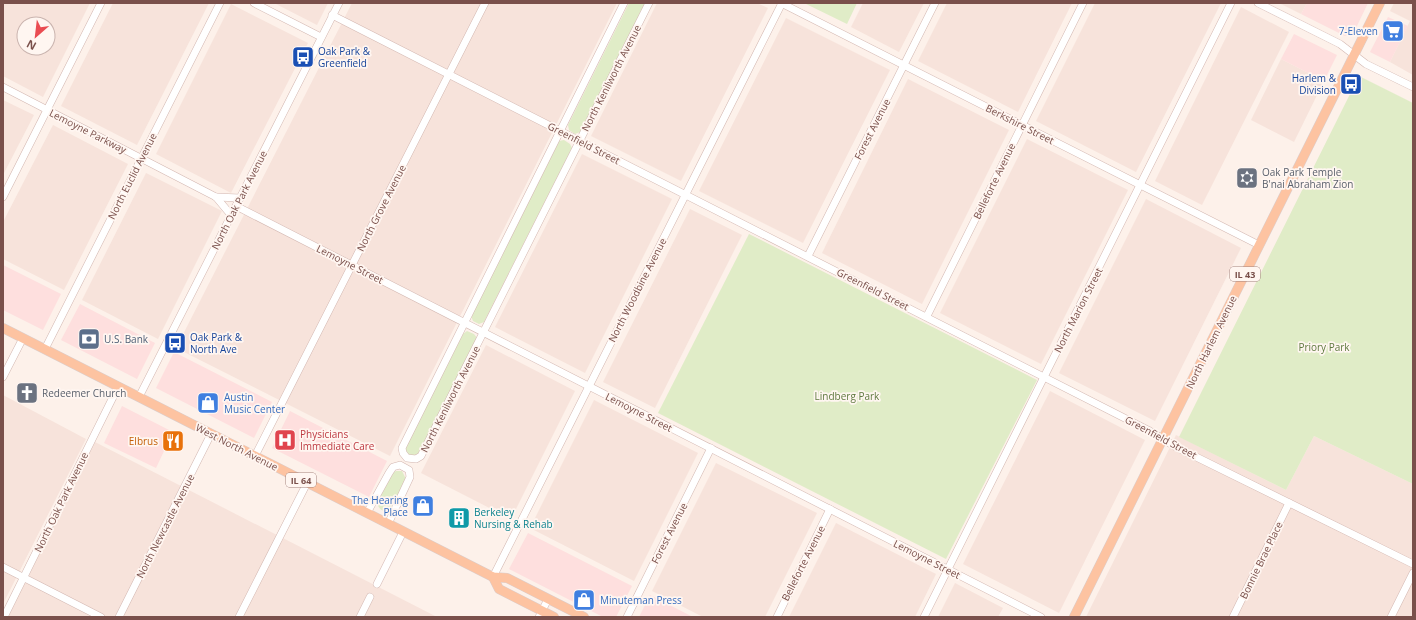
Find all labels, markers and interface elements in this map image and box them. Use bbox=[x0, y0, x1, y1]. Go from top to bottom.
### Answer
north arrow bbox=[16, 16, 56, 56]
supermarket icon: 7-Eleven bbox=[1380, 18, 1406, 44]
street label: North Kenilworth Avenue bbox=[578, 22, 644, 134]
place label: 7-Eleven bbox=[1339, 24, 1378, 38]
text: N bbox=[24, 37, 39, 54]
bus stop icon: Oak Park & Greenfield bbox=[290, 44, 316, 70]
place label: Oak Park & Greenfield bbox=[318, 44, 371, 70]
place label: Harlem & Division bbox=[1292, 71, 1337, 97]
bus stop icon: Harlem & Division bbox=[1338, 71, 1364, 97]
street label: Forest Avenue bbox=[851, 96, 894, 162]
street label: Berkshire Street bbox=[983, 101, 1057, 147]
street label: Lemoyne Parkway bbox=[47, 106, 130, 157]
street label: Greenfield Street bbox=[545, 119, 623, 167]
street label: North Euclid Avenue bbox=[104, 130, 160, 222]
street label: Belleforte Avenue bbox=[970, 140, 1019, 221]
street label: North Oak Park Avenue bbox=[208, 148, 270, 252]
street label: North Grove Avenue bbox=[353, 162, 409, 254]
synagogue icon: Oak Park Temple B'nai Abraham Zion bbox=[1234, 165, 1260, 191]
place label: Oak Park Temple B'nai Abraham Zion bbox=[1262, 165, 1354, 191]
street label: North Woodbine Avenue bbox=[605, 235, 670, 344]
street label: Lemoyne Street bbox=[314, 241, 386, 287]
street label: Greenfield Street bbox=[834, 265, 912, 313]
street label: North Marion Street bbox=[1050, 265, 1106, 355]
road number: IL 43 bbox=[1230, 267, 1260, 281]
street label: North Harlem Avenue bbox=[1182, 293, 1240, 391]
bank icon: U.S. Bank bbox=[76, 326, 102, 352]
bus stop icon: Oak Park & North Ave bbox=[162, 330, 188, 356]
place label: Oak Park & North Ave bbox=[190, 330, 243, 356]
place label: U.S. Bank bbox=[104, 332, 149, 346]
park label: Priory Park bbox=[1298, 340, 1350, 354]
street label: North Kenilworth Avenue bbox=[417, 343, 483, 455]
church icon: Redeemer Church bbox=[14, 380, 40, 406]
place label: Redeemer Church bbox=[42, 386, 126, 400]
street label: Lemoyne Street bbox=[603, 389, 675, 435]
park label: Lindberg Park bbox=[815, 389, 880, 403]
shop icon: Austin Music Center bbox=[195, 390, 221, 416]
place label: Austin Music Center bbox=[224, 390, 285, 416]
street label: Greenfield Street bbox=[1123, 412, 1200, 462]
street label: West North Avenue bbox=[193, 420, 281, 474]
hospital icon: Physicians Immediate Care bbox=[272, 427, 298, 453]
place label: Physicians Immediate Care bbox=[300, 427, 375, 453]
restaurant icon: Elbrus bbox=[160, 428, 186, 454]
place label: Elbrus bbox=[129, 434, 158, 448]
street label: North Oak Park Avenue bbox=[31, 449, 91, 554]
street label: North Newcastle Avenue bbox=[133, 471, 198, 580]
road number: IL 64 bbox=[286, 473, 316, 487]
place label: The Hearing Place bbox=[351, 493, 409, 519]
shop icon: The Hearing Place bbox=[410, 493, 436, 519]
street label: Forest Avenue bbox=[648, 500, 691, 566]
building icon: Berkeley Nursing & Rehab bbox=[446, 505, 472, 531]
place label: Berkeley Nursing & Rehab bbox=[474, 505, 553, 531]
street label: Bonnie Brae Place bbox=[1236, 519, 1286, 601]
street label: Belleforte Avenue bbox=[778, 523, 828, 603]
street label: Lemoyne Street bbox=[891, 536, 963, 582]
shop icon: Minuteman Press bbox=[571, 587, 597, 613]
place label: Minuteman Press bbox=[600, 593, 682, 607]

